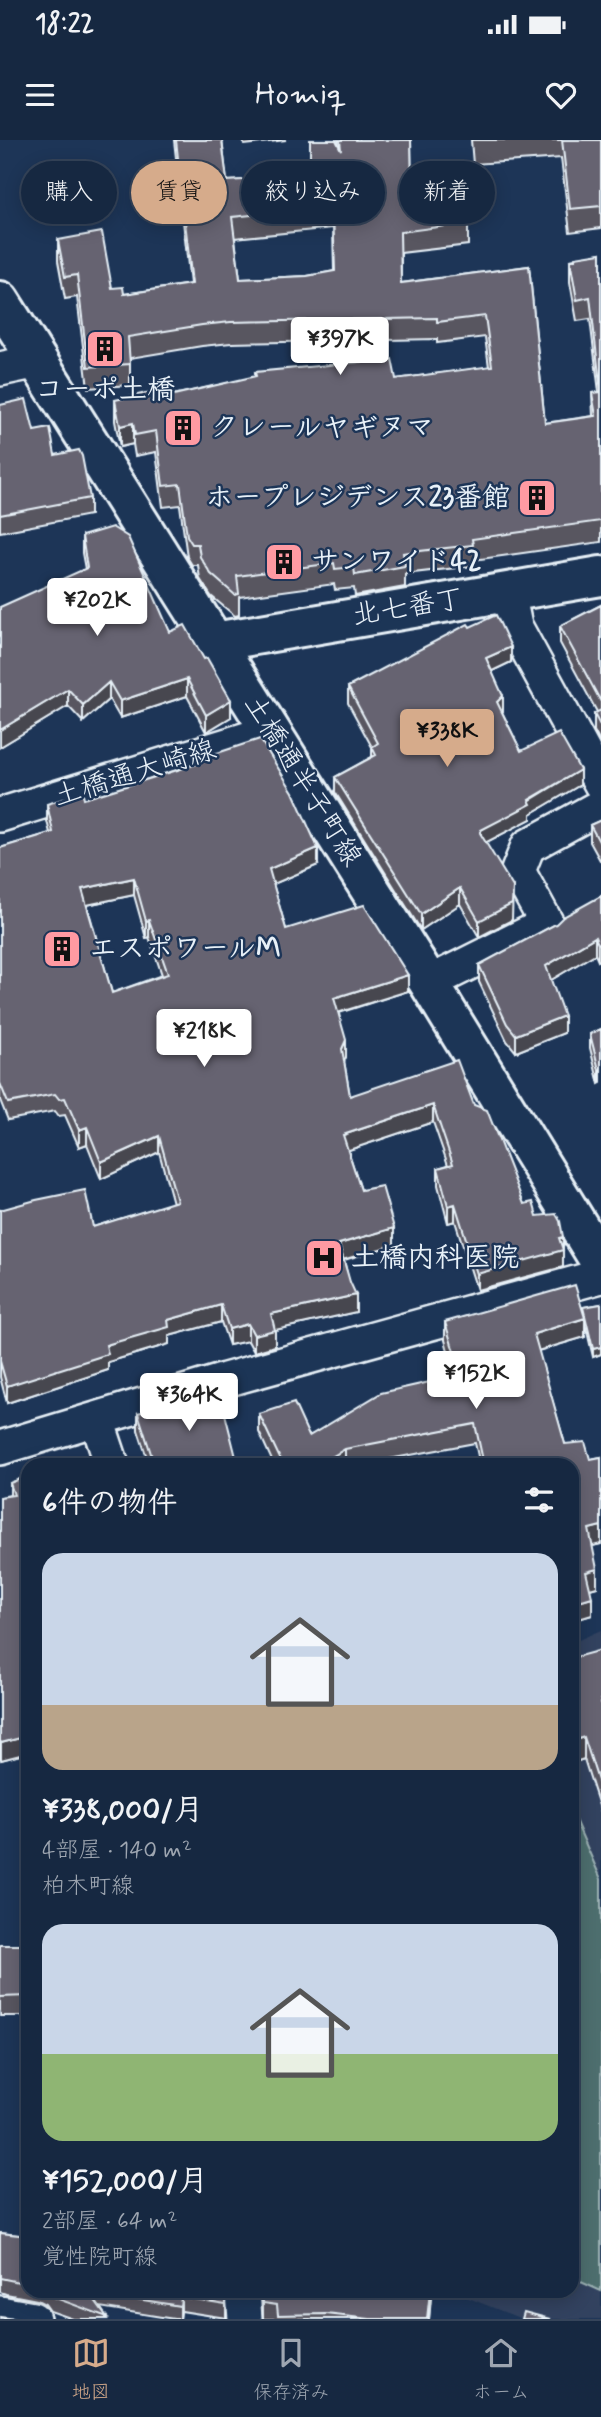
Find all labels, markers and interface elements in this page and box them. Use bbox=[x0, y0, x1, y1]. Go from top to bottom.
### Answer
text: 18:22 bbox=[35, 8, 94, 42]
text: Homiq bbox=[255, 74, 346, 116]
icon: menu bbox=[21, 76, 59, 114]
icon: heart bbox=[542, 76, 580, 114]
chip: 購入 bbox=[21, 161, 117, 224]
chip: 賃貸 bbox=[131, 161, 227, 224]
chip: 絞り込み bbox=[241, 161, 385, 224]
chip: 新着 bbox=[399, 161, 495, 224]
pin: ¥397K bbox=[291, 317, 389, 377]
text: ¥397K bbox=[307, 325, 373, 355]
building icon: コーポ土橋 bbox=[84, 328, 126, 370]
place label: コーポ土橋 bbox=[35, 372, 175, 409]
building icon: クレールヤギヌマ bbox=[162, 407, 204, 449]
place label: クレールヤギヌマ bbox=[210, 410, 434, 447]
building icon: ホープレジデンス23番館 bbox=[516, 477, 558, 519]
place label: ホープレジデンス23番館 bbox=[206, 480, 510, 517]
building icon: サンワイド42 bbox=[263, 541, 305, 583]
place label: サンワイド42 bbox=[311, 544, 482, 581]
pin: ¥202K bbox=[48, 578, 146, 638]
street label: 北七番丁 bbox=[350, 581, 466, 635]
text: ¥202K bbox=[63, 586, 131, 616]
street label: 土橋通半子町線 bbox=[234, 688, 370, 874]
pin: ¥338K bbox=[398, 710, 496, 769]
text: ¥338K bbox=[416, 717, 478, 747]
street label: 土橋通大崎線 bbox=[49, 732, 221, 816]
building icon: エスポワールM bbox=[41, 928, 83, 970]
place label: エスポワールM bbox=[89, 931, 280, 968]
pin: ¥218K bbox=[155, 1010, 253, 1069]
text: ¥218K bbox=[172, 1017, 236, 1047]
hospital icon: 土橋内科医院 bbox=[303, 1237, 345, 1279]
place label: 土橋内科医院 bbox=[351, 1240, 519, 1277]
pin: ¥152K bbox=[427, 1352, 525, 1411]
text: ¥152K bbox=[443, 1359, 509, 1389]
pin: ¥364K bbox=[140, 1374, 238, 1433]
text: ¥364K bbox=[156, 1381, 222, 1411]
icon: filters bbox=[520, 1481, 558, 1519]
text: 6件の物件 bbox=[42, 1484, 177, 1523]
icon: home bbox=[237, 1599, 363, 1725]
text: ¥338,000/月 bbox=[42, 1791, 203, 1830]
text: 4部屋 · 140 m² bbox=[42, 1836, 192, 1866]
text: 柏木町線 bbox=[42, 1872, 134, 1902]
icon: home bbox=[237, 1970, 363, 2096]
text: ¥152,000/月 bbox=[42, 2162, 208, 2201]
text: 2部屋 · 64 m² bbox=[42, 2207, 177, 2237]
text: 覚性院町線 bbox=[42, 2243, 157, 2273]
tab: 地図 bbox=[72, 2334, 110, 2405]
tab: 保存済み bbox=[253, 2334, 329, 2405]
tab: ホーム bbox=[473, 2334, 529, 2405]

